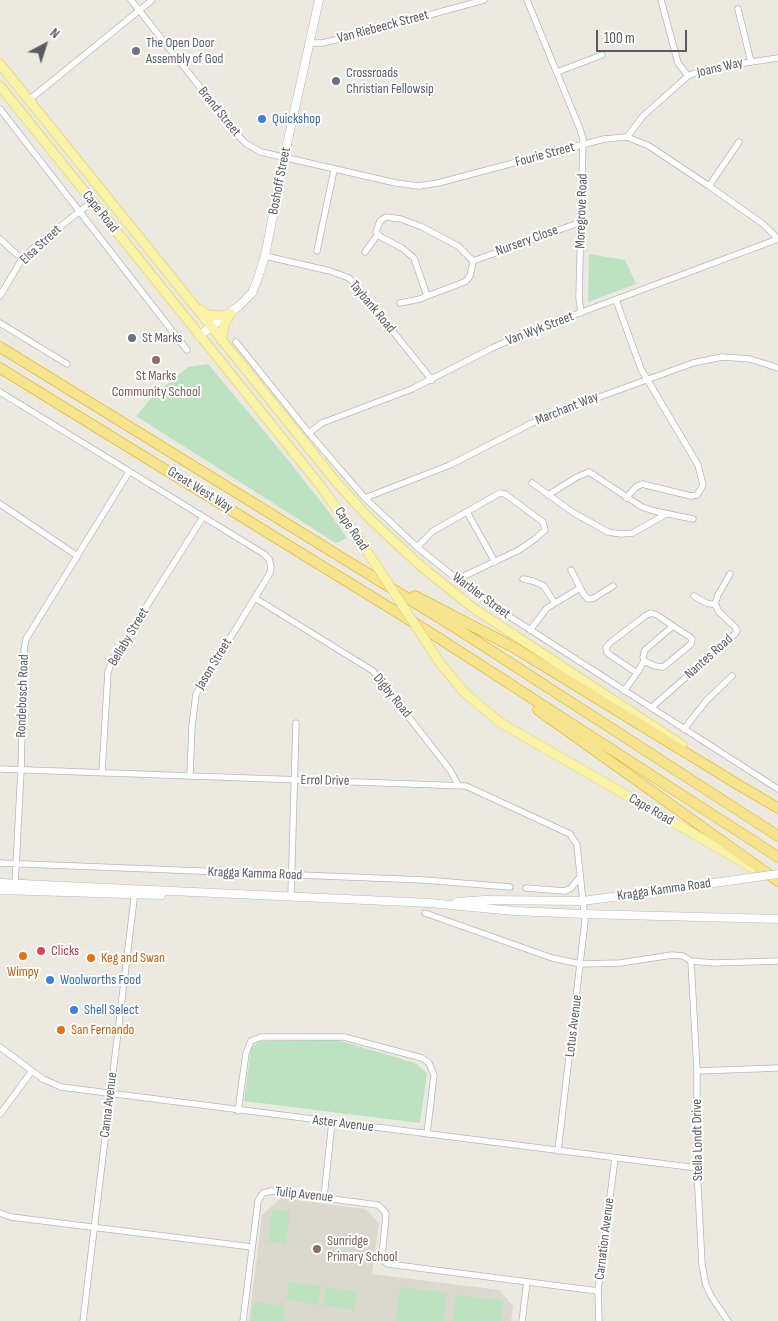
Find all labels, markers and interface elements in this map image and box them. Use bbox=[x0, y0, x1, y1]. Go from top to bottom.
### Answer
street label: Van Riebeeck Street bbox=[335, 7, 431, 47]
north arrow bbox=[20, 20, 70, 70]
scale bar bbox=[598, 20, 689, 52]
text: N bbox=[47, 24, 63, 42]
text: 100 m bbox=[604, 29, 635, 48]
place label: The Open Door Assembly of God bbox=[146, 35, 223, 68]
marker: The Open Door Assembly of God bbox=[130, 45, 142, 57]
street label: Joans Way bbox=[695, 55, 745, 81]
place label: Crossroads Christian Fellowsip bbox=[346, 65, 434, 98]
marker: Crossroads Christian Fellowsip bbox=[330, 75, 342, 87]
street label: Brand Street bbox=[194, 84, 244, 140]
place label: Quickshop bbox=[272, 111, 321, 127]
marker: Quickshop bbox=[256, 113, 268, 125]
street label: Fourie Street bbox=[513, 139, 577, 171]
street label: Boshoff Street bbox=[265, 146, 295, 216]
street label: Moregrove Road bbox=[572, 173, 592, 249]
street label: Cape Road bbox=[78, 188, 122, 236]
street label: Elsa Street bbox=[17, 222, 65, 268]
street label: Nursery Close bbox=[494, 222, 560, 260]
street label: Taybank Road bbox=[345, 277, 399, 337]
street label: Van Wyk Street bbox=[504, 308, 576, 350]
place label: St Marks bbox=[142, 330, 182, 346]
marker: St Marks bbox=[126, 332, 138, 344]
marker: St Marks Community School bbox=[150, 354, 162, 366]
place label: St Marks Community School bbox=[112, 368, 200, 401]
street label: Marchant Way bbox=[533, 389, 601, 429]
street label: Great West Way bbox=[164, 463, 236, 517]
street label: Cape Road bbox=[330, 504, 372, 554]
street label: Warbler Street bbox=[449, 569, 513, 623]
street label: Bellaby Street bbox=[105, 605, 153, 669]
street label: Nantes Road bbox=[681, 631, 737, 683]
street label: Jason Street bbox=[192, 635, 236, 693]
street label: Rondebosch Road bbox=[13, 654, 33, 738]
street label: Digby Road bbox=[369, 671, 415, 721]
street label: Errol Drive bbox=[301, 772, 349, 790]
street label: Cape Road bbox=[626, 790, 676, 830]
street label: Kragga Kamma Road bbox=[207, 864, 303, 884]
street label: Kragga Kamma Road bbox=[616, 875, 712, 905]
place label: Clicks bbox=[51, 943, 79, 959]
marker: Clicks bbox=[35, 945, 47, 957]
marker: Wimpy bbox=[17, 950, 29, 962]
place label: Keg and Swan bbox=[101, 950, 165, 966]
marker: Keg and Swan bbox=[85, 952, 97, 964]
place label: Wimpy bbox=[7, 964, 39, 980]
place label: Woolworths Food bbox=[60, 972, 141, 988]
marker: Woolworths Food bbox=[44, 974, 56, 986]
street label: Lotus Avenue bbox=[562, 994, 586, 1058]
place label: Shell Select bbox=[84, 1002, 139, 1018]
marker: Shell Select bbox=[68, 1004, 80, 1016]
place label: San Fernando bbox=[71, 1022, 134, 1038]
marker: San Fernando bbox=[55, 1024, 67, 1036]
street label: Canna Avenue bbox=[97, 1071, 121, 1139]
street label: Stella Londt Drive bbox=[689, 1099, 707, 1181]
street label: Aster Avenue bbox=[312, 1112, 374, 1136]
street label: Tulip Avenue bbox=[274, 1184, 334, 1206]
street label: Carnation Avenue bbox=[592, 1197, 618, 1281]
place label: Sunridge Primary School bbox=[327, 1233, 397, 1266]
marker: Sunridge Primary School bbox=[311, 1243, 323, 1255]

